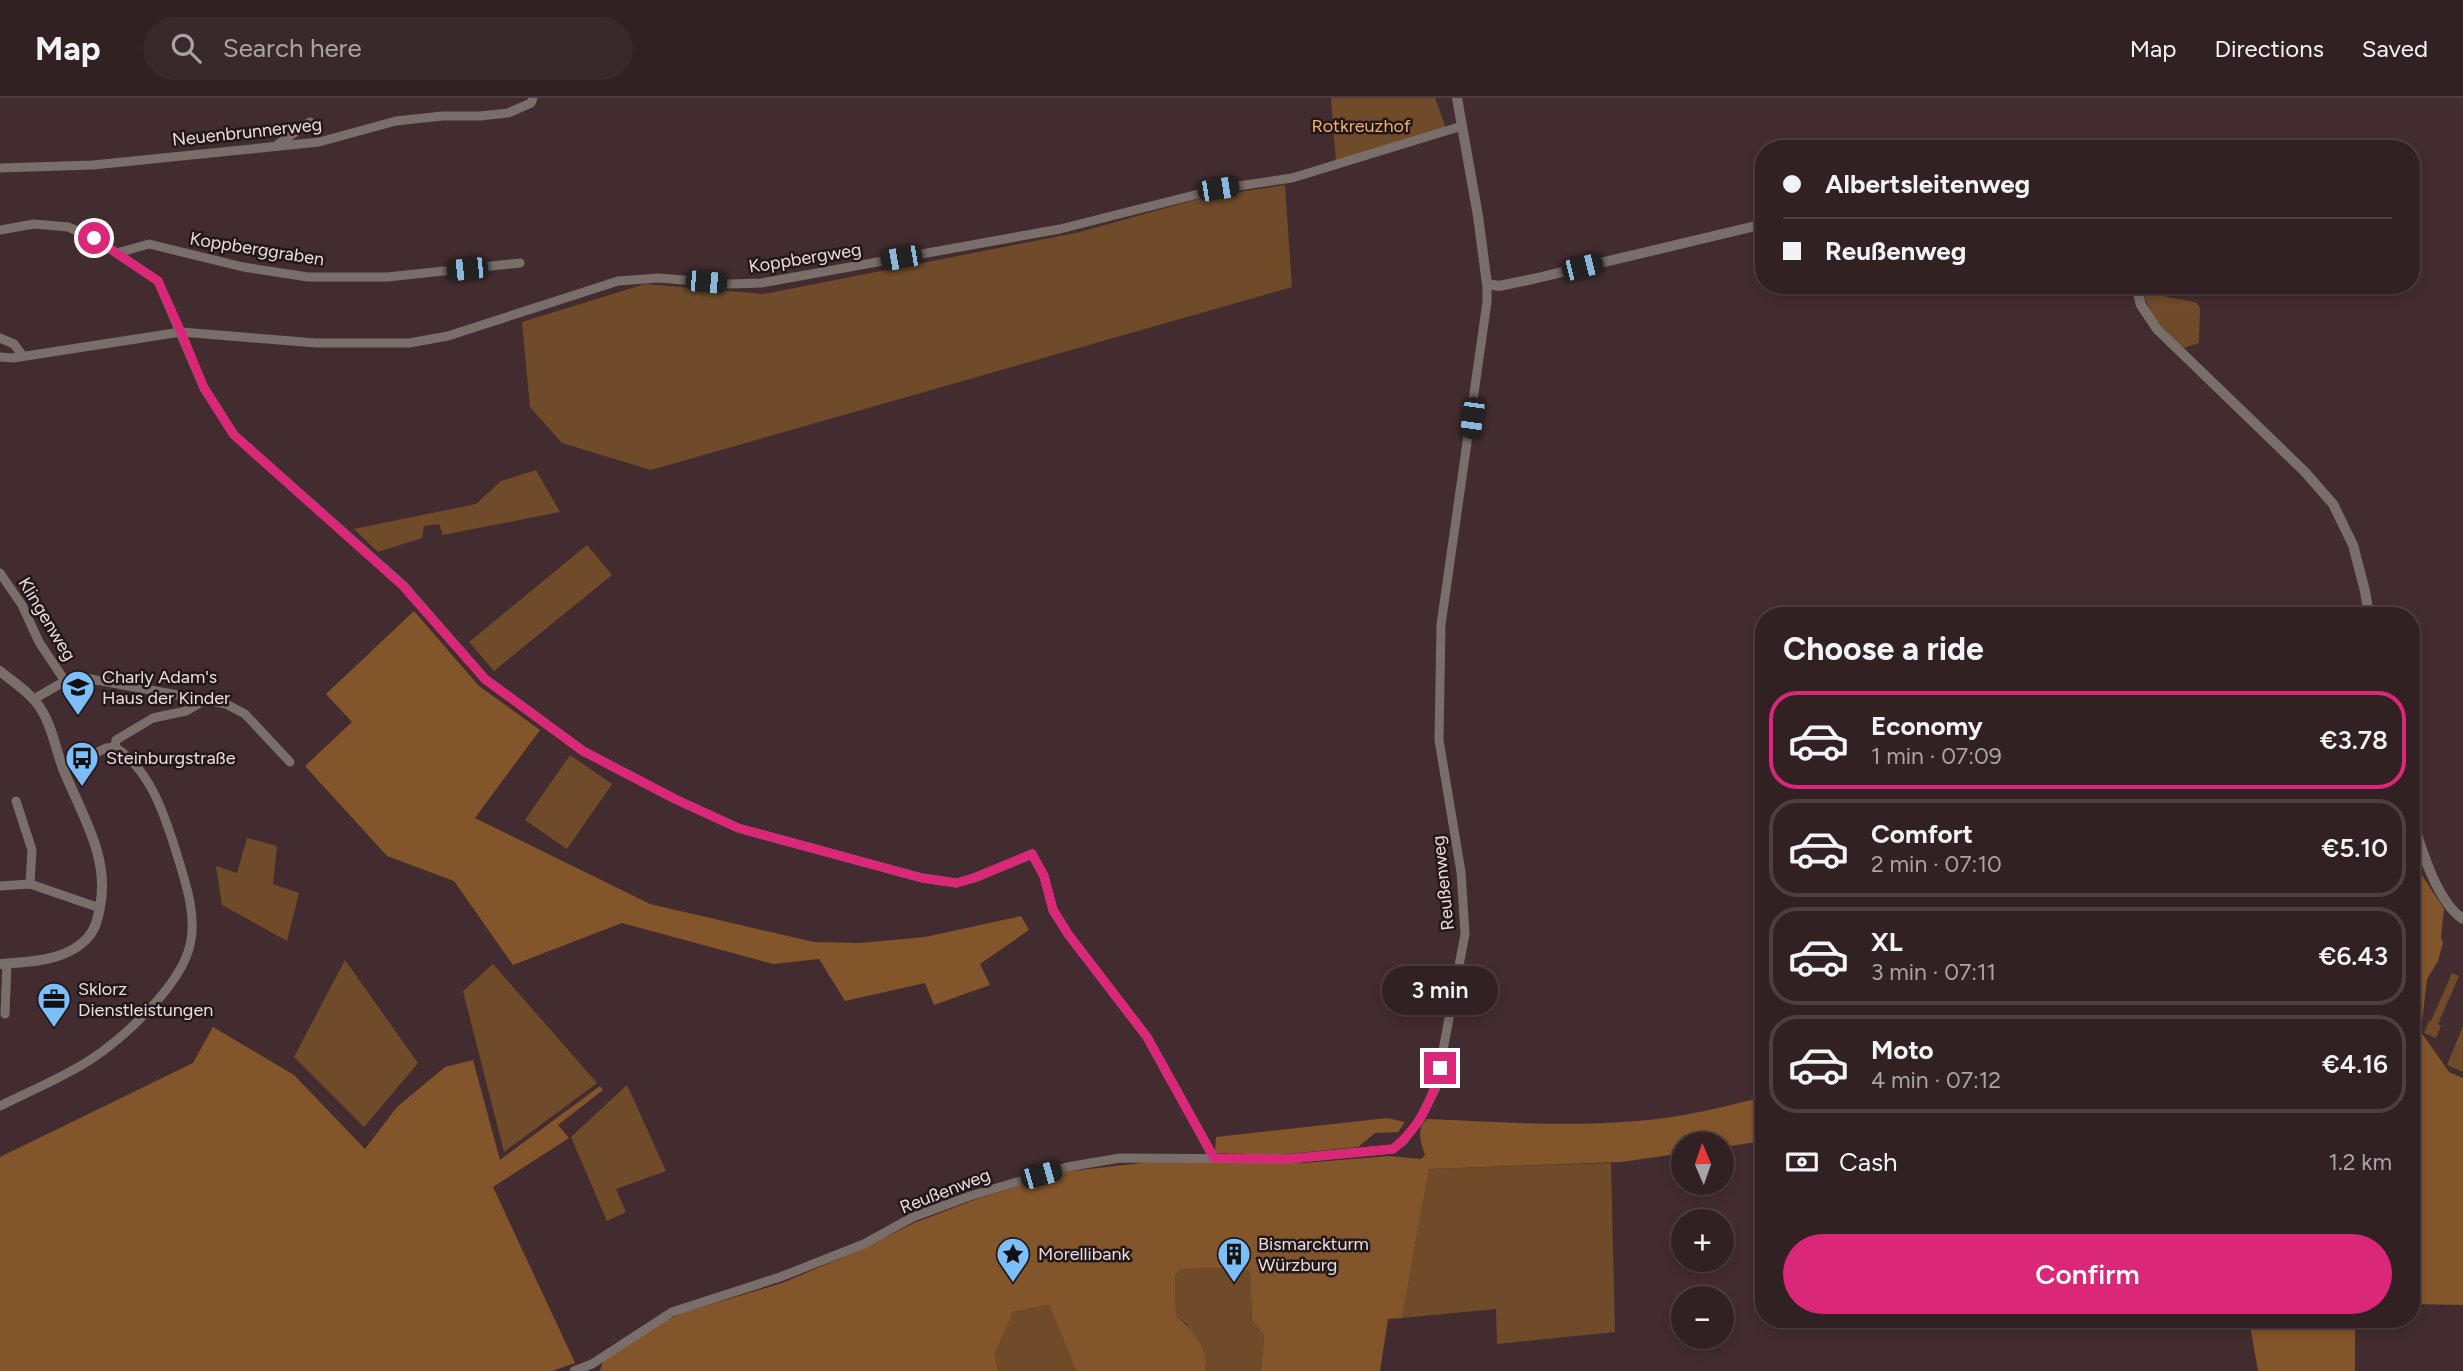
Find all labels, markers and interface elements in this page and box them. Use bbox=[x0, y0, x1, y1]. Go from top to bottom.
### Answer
search box bbox=[143, 17, 633, 80]
text: Map bbox=[35, 29, 101, 68]
icon: search bbox=[167, 29, 205, 67]
text: Search here bbox=[223, 32, 362, 64]
text: Map bbox=[2130, 34, 2176, 63]
text: Directions bbox=[2214, 34, 2324, 63]
text: Saved bbox=[2362, 34, 2428, 63]
street label: Neuenbrunnerweg bbox=[171, 113, 323, 151]
park label: Rotkreuzhof bbox=[1311, 115, 1411, 137]
text: Albertsleitenweg bbox=[1825, 168, 2030, 200]
car bbox=[1196, 175, 1241, 203]
route start bbox=[78, 222, 110, 254]
street label: Koppberggraben bbox=[188, 228, 326, 270]
text: Reußenweg bbox=[1825, 235, 1966, 267]
street label: Koppbergweg bbox=[747, 238, 863, 278]
car bbox=[879, 244, 924, 272]
car bbox=[1560, 252, 1605, 282]
car bbox=[446, 256, 489, 282]
car bbox=[685, 270, 728, 294]
car bbox=[1459, 396, 1486, 440]
street label: Klingenweg bbox=[13, 573, 81, 665]
text: Choose a ride bbox=[1783, 630, 1984, 668]
place label: Charly Adam's Haus der Kinder bbox=[102, 666, 230, 709]
school or university icon: Charly Adam's Haus der Kinder bbox=[59, 668, 97, 717]
icon: car bbox=[1787, 709, 1850, 772]
text: Economy bbox=[1871, 710, 1983, 742]
text: €3.78 bbox=[2320, 724, 2388, 756]
bus stop icon: Steinburgstraße bbox=[63, 739, 101, 788]
text: 1 min · 07:09 bbox=[1871, 742, 2002, 770]
place label: Steinburgstraße bbox=[106, 747, 236, 769]
icon: car bbox=[1787, 817, 1850, 880]
text: Comfort bbox=[1871, 818, 1973, 850]
text: €5.10 bbox=[2322, 832, 2388, 864]
street label: Reußenweg bbox=[1427, 834, 1459, 932]
text: 2 min · 07:10 bbox=[1871, 850, 2002, 878]
icon: car bbox=[1787, 925, 1850, 988]
text: XL bbox=[1871, 926, 1903, 958]
text: €6.43 bbox=[2319, 940, 2388, 972]
text: 3 min · 07:11 bbox=[1871, 958, 1996, 986]
callout: 3 min bbox=[1382, 967, 1498, 1016]
text: 3 min bbox=[1412, 976, 1468, 1004]
place label: Sklorz Dienstleistungen bbox=[78, 978, 213, 1021]
office icon: Sklorz Dienstleistungen bbox=[35, 980, 73, 1029]
icon: car bbox=[1787, 1033, 1850, 1096]
text: Moto bbox=[1871, 1034, 1934, 1066]
text: €4.16 bbox=[2322, 1048, 2388, 1080]
route end bbox=[1424, 1052, 1456, 1084]
text: 4 min · 07:12 bbox=[1871, 1066, 2001, 1094]
north arrow bbox=[1671, 1132, 1734, 1195]
map controls bbox=[1671, 1132, 1734, 1349]
icon: cash bbox=[1783, 1143, 1821, 1181]
text: Cash bbox=[1839, 1146, 1898, 1178]
text: 1.2 km bbox=[2328, 1148, 2392, 1176]
car bbox=[1018, 1159, 1065, 1191]
street label: Reußenweg bbox=[897, 1164, 993, 1218]
button: + bbox=[1671, 1209, 1734, 1272]
place label: Bismarckturm Würzburg bbox=[1258, 1233, 1369, 1276]
button: Confirm bbox=[1783, 1234, 2392, 1314]
place icon: Morellibank bbox=[994, 1235, 1032, 1284]
building icon: Bismarckturm Würzburg bbox=[1215, 1235, 1253, 1284]
place label: Morellibank bbox=[1038, 1243, 1130, 1265]
button: − bbox=[1671, 1286, 1734, 1349]

